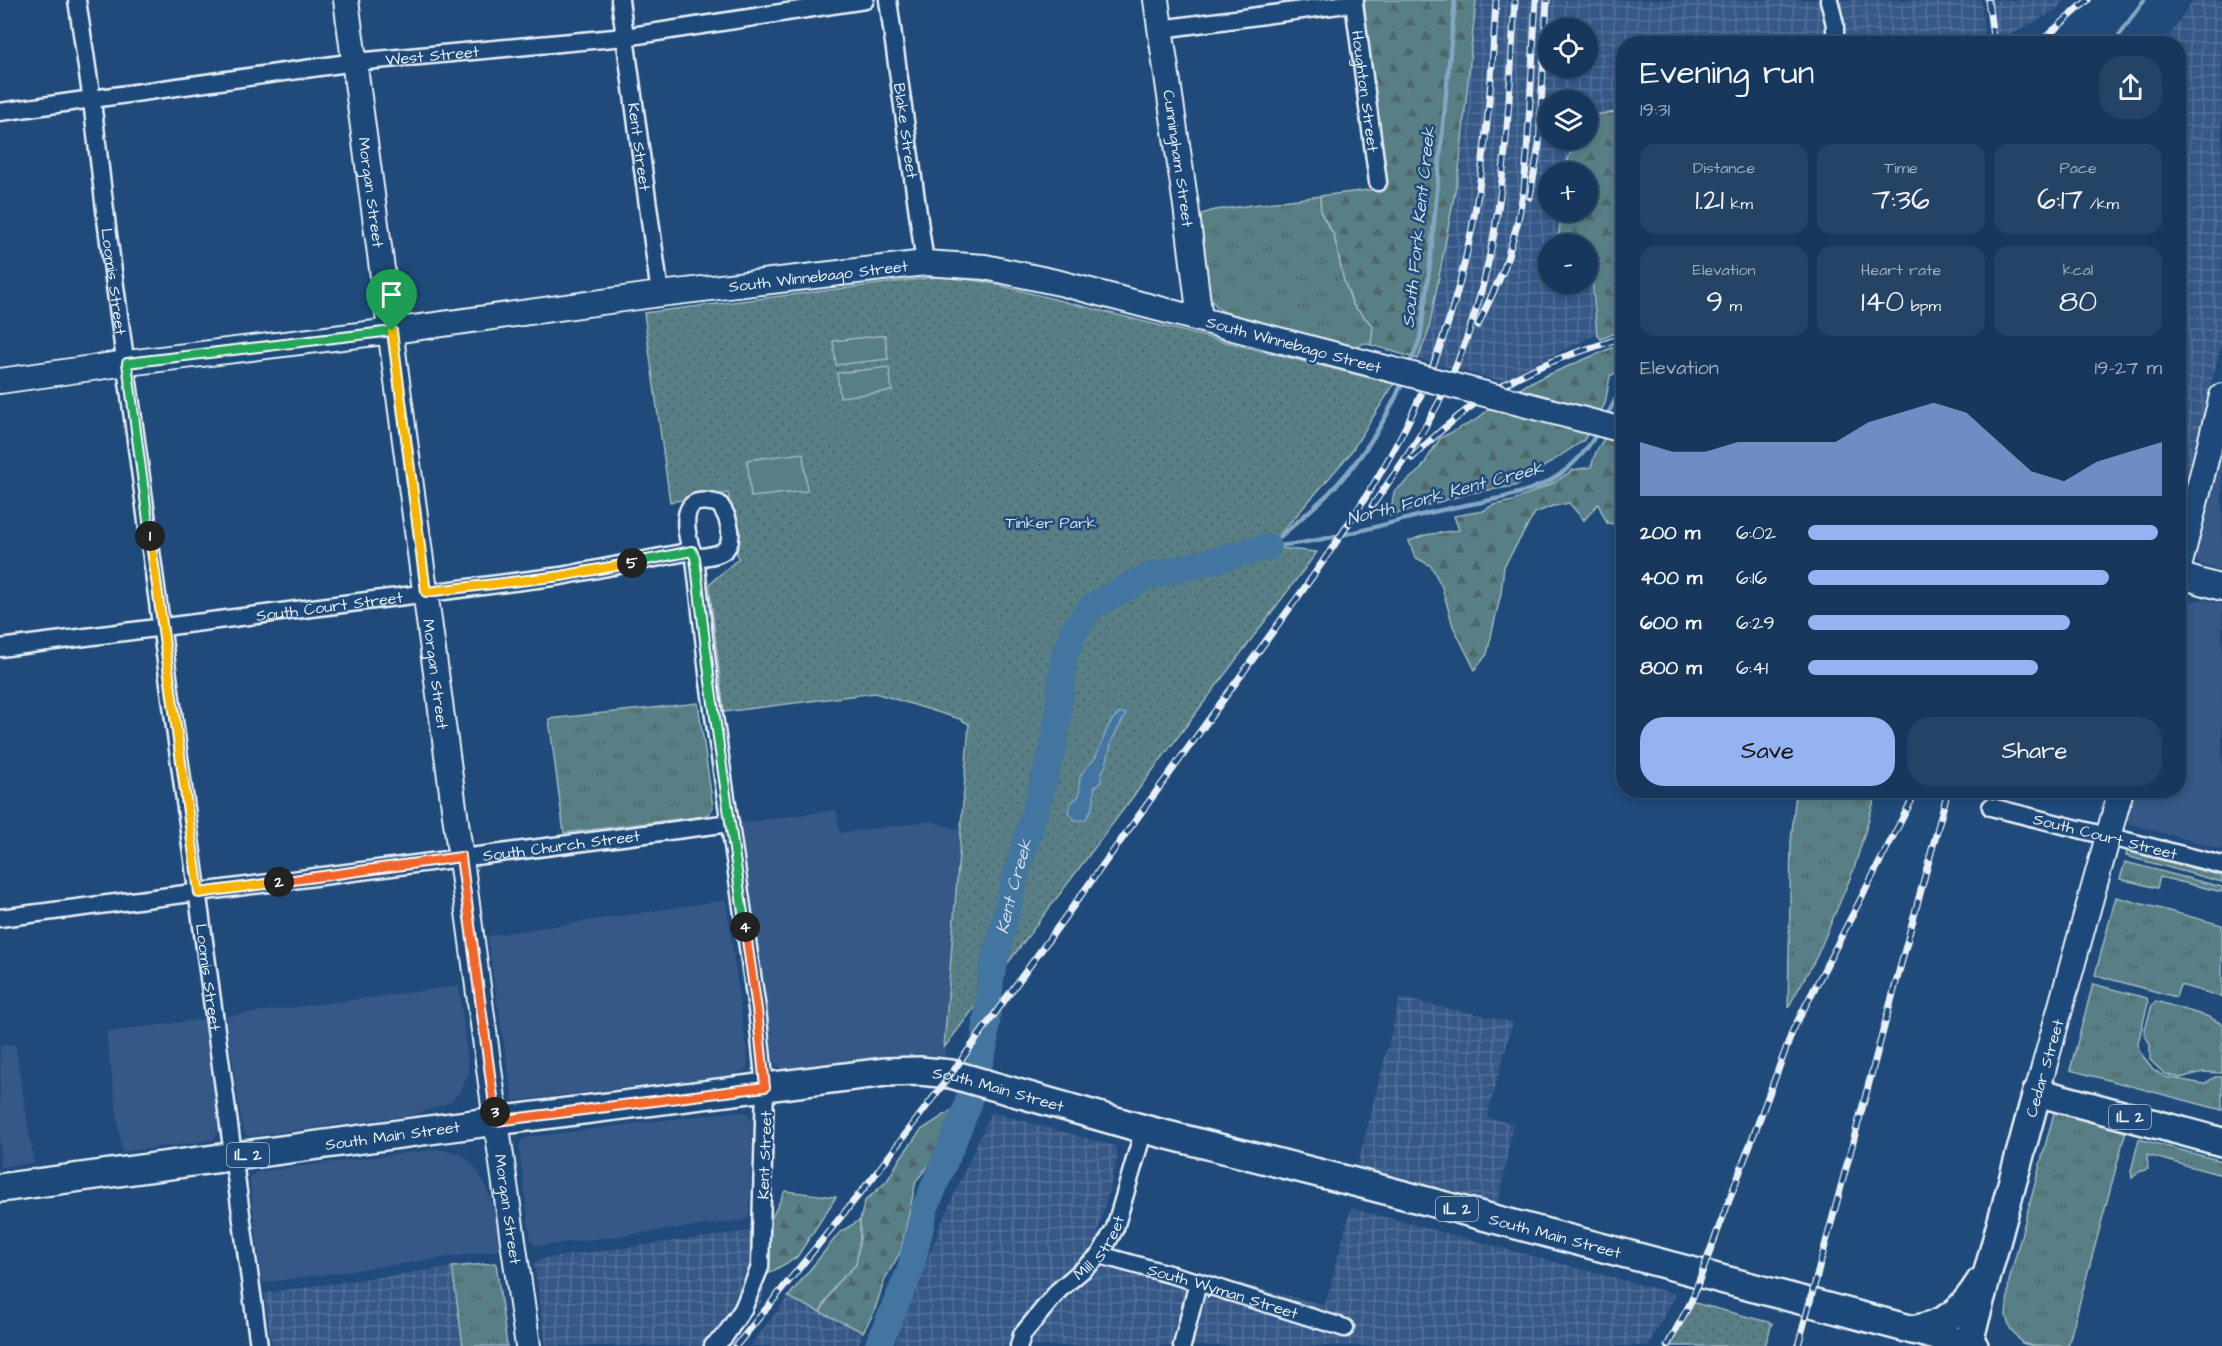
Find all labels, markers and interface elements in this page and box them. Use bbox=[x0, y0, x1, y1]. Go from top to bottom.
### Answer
map controls bbox=[1538, 18, 1598, 294]
button: locate bbox=[1538, 18, 1598, 78]
street label: Houghton Street bbox=[1346, 29, 1384, 154]
street label: West Street bbox=[384, 41, 481, 71]
text: Evening run bbox=[1640, 50, 1814, 96]
button: share bbox=[2099, 56, 2162, 119]
street label: Blake Street bbox=[888, 82, 923, 181]
street label: Cunningham Street bbox=[1157, 88, 1199, 229]
button: layers bbox=[1538, 90, 1598, 150]
text: 19:31 bbox=[1640, 96, 1670, 124]
street label: Kent Street bbox=[622, 101, 656, 193]
water label: South Fork Kent Creek bbox=[1395, 124, 1442, 329]
street label: Morgan Street bbox=[352, 136, 389, 250]
text: Distance bbox=[1693, 157, 1755, 179]
text: Time bbox=[1884, 157, 1918, 179]
text: Pace bbox=[2059, 157, 2097, 179]
button: + bbox=[1538, 162, 1598, 222]
text: 1.21 bbox=[1695, 179, 1724, 221]
text: 7:36 bbox=[1872, 179, 1930, 221]
text: 6:17 bbox=[2037, 179, 2083, 221]
text: km bbox=[1724, 193, 1753, 215]
text: /km bbox=[2083, 193, 2119, 215]
street label: Loomis Street bbox=[95, 227, 132, 337]
button: − bbox=[1538, 234, 1598, 294]
street label: South Winnebago Street bbox=[727, 255, 910, 298]
text: Elevation bbox=[1693, 259, 1755, 281]
text: Heart rate bbox=[1861, 259, 1941, 281]
text: kcal bbox=[2063, 259, 2093, 281]
pin bbox=[366, 269, 417, 331]
icon: arrive bbox=[375, 278, 408, 311]
text: 9 bbox=[1706, 281, 1723, 323]
text: 140 bbox=[1861, 281, 1904, 323]
text: 80 bbox=[2059, 281, 2097, 323]
text: m bbox=[1723, 295, 1742, 317]
text: bpm bbox=[1904, 295, 1941, 317]
street label: South Winnebago Street bbox=[1203, 311, 1384, 380]
text: Elevation bbox=[1640, 354, 1719, 382]
text: 19–27 m bbox=[2095, 354, 2162, 382]
water label: North Fork Kent Creek bbox=[1344, 455, 1547, 532]
park label: Tinker Park bbox=[1005, 512, 1097, 534]
text: 200 m bbox=[1640, 519, 1700, 547]
text: 6:02 bbox=[1736, 519, 1776, 547]
pin: 1 bbox=[135, 521, 165, 551]
text: 1 bbox=[149, 525, 151, 547]
pin: 5 bbox=[617, 548, 647, 578]
text: 5 bbox=[626, 552, 638, 574]
text: 400 m bbox=[1640, 564, 1702, 592]
text: 6:16 bbox=[1736, 564, 1767, 592]
street label: South Court Street bbox=[255, 586, 405, 627]
text: 600 m bbox=[1640, 609, 1701, 637]
text: 6:29 bbox=[1736, 609, 1775, 637]
street label: Morgan Street bbox=[417, 618, 454, 731]
text: 800 m bbox=[1640, 654, 1702, 682]
text: 6:41 bbox=[1736, 654, 1768, 682]
button: Save bbox=[1640, 717, 1895, 786]
button: Share bbox=[1907, 717, 2162, 786]
street label: South Court Street bbox=[2031, 808, 2180, 865]
street label: South Church Street bbox=[482, 825, 642, 867]
water label: Kent Creek bbox=[990, 835, 1039, 936]
pin: 2 bbox=[264, 867, 294, 897]
text: 2 bbox=[274, 871, 284, 893]
pin: 4 bbox=[730, 912, 760, 942]
text: 4 bbox=[740, 916, 750, 938]
street label: Loomis Street bbox=[190, 922, 226, 1033]
street label: Cedar Street bbox=[2020, 1016, 2070, 1120]
street label: South Main Street bbox=[931, 1062, 1067, 1118]
pin: 3 bbox=[480, 1097, 510, 1127]
text: 3 bbox=[491, 1101, 499, 1123]
road number: IL 2 bbox=[2109, 1105, 2151, 1129]
street label: Kent Street bbox=[752, 1110, 778, 1200]
street label: South Main Street bbox=[324, 1116, 462, 1156]
road number: IL 2 bbox=[227, 1143, 269, 1167]
street label: Morgan Street bbox=[489, 1153, 526, 1266]
road number: IL 2 bbox=[1436, 1197, 1478, 1221]
street label: South Main Street bbox=[1486, 1208, 1624, 1264]
street label: Mill Street bbox=[1069, 1212, 1130, 1285]
street label: South Wyman Street bbox=[1145, 1259, 1301, 1325]

